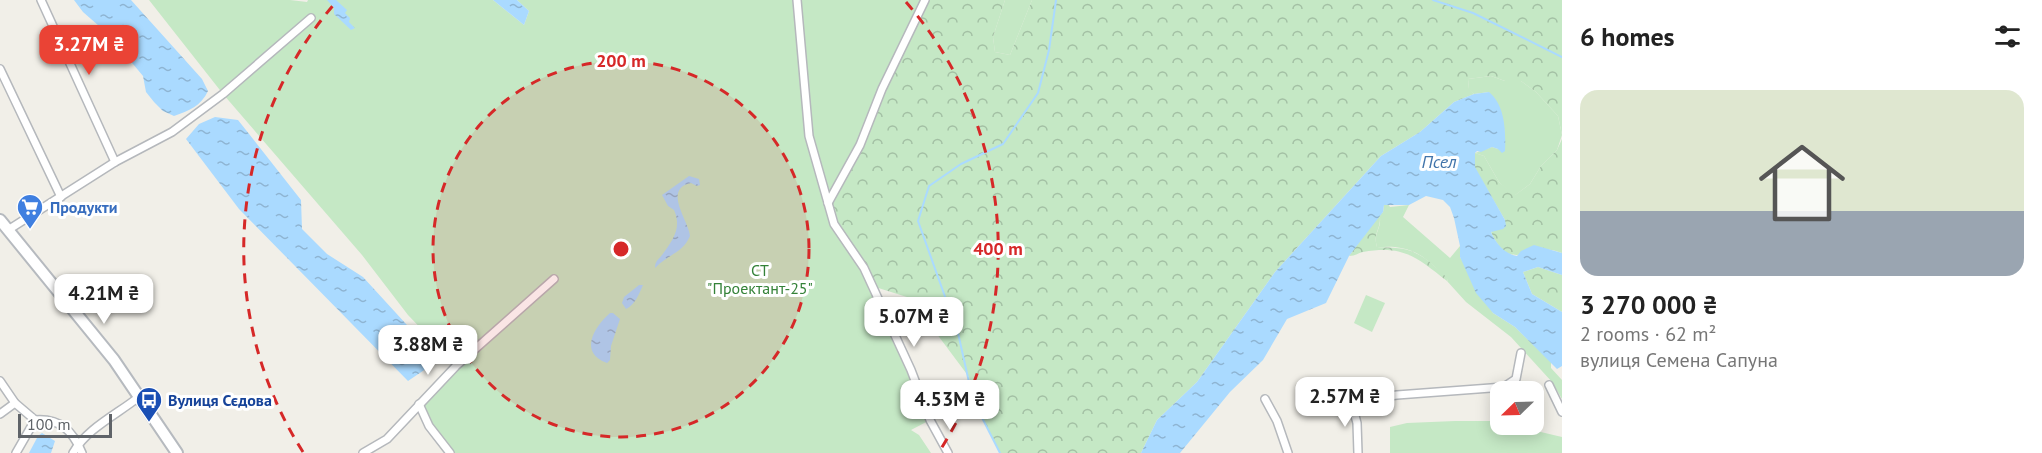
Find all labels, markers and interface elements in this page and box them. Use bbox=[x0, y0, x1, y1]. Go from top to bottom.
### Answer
text: 6 homes bbox=[1580, 20, 1675, 53]
icon: filters bbox=[1991, 20, 2024, 53]
pin: 3.27M ₴ bbox=[34, 25, 144, 76]
text: 3.27M ₴ bbox=[53, 31, 125, 57]
text: 200 m bbox=[596, 49, 646, 72]
icon: home bbox=[1748, 129, 1856, 237]
water label: Псел bbox=[1421, 150, 1457, 173]
supermarket icon: Продукти bbox=[15, 192, 45, 230]
place label: Продукти bbox=[50, 197, 117, 217]
text: 400 m bbox=[973, 237, 1023, 260]
centre of rings bbox=[611, 239, 631, 259]
park label: СТ "Проектант-25" bbox=[707, 260, 813, 298]
pin: 4.21M ₴ bbox=[49, 274, 159, 325]
text: 4.21M ₴ bbox=[68, 280, 140, 306]
text: 3 270 000 ₴ bbox=[1580, 288, 1718, 321]
pin: 5.07M ₴ bbox=[859, 297, 969, 348]
text: 5.07M ₴ bbox=[878, 303, 950, 329]
text: 2 rooms · 62 m² bbox=[1580, 321, 1716, 347]
pin: 3.88M ₴ bbox=[373, 325, 483, 376]
text: 3.88M ₴ bbox=[392, 331, 464, 357]
text: вулиця Семена Сапуна bbox=[1580, 347, 1778, 373]
pin: 2.57M ₴ bbox=[1290, 377, 1400, 428]
pin: 4.53M ₴ bbox=[895, 380, 1005, 431]
north arrow bbox=[1490, 381, 1544, 435]
map controls bbox=[1490, 381, 1544, 435]
text: 2.57M ₴ bbox=[1309, 383, 1381, 409]
bus stop icon: Вулиця Сєдова bbox=[134, 385, 164, 423]
text: 4.53M ₴ bbox=[914, 386, 986, 412]
place label: Вулиця Сєдова bbox=[168, 390, 272, 410]
scale bar bbox=[18, 411, 112, 438]
text: 100 m bbox=[27, 414, 70, 434]

